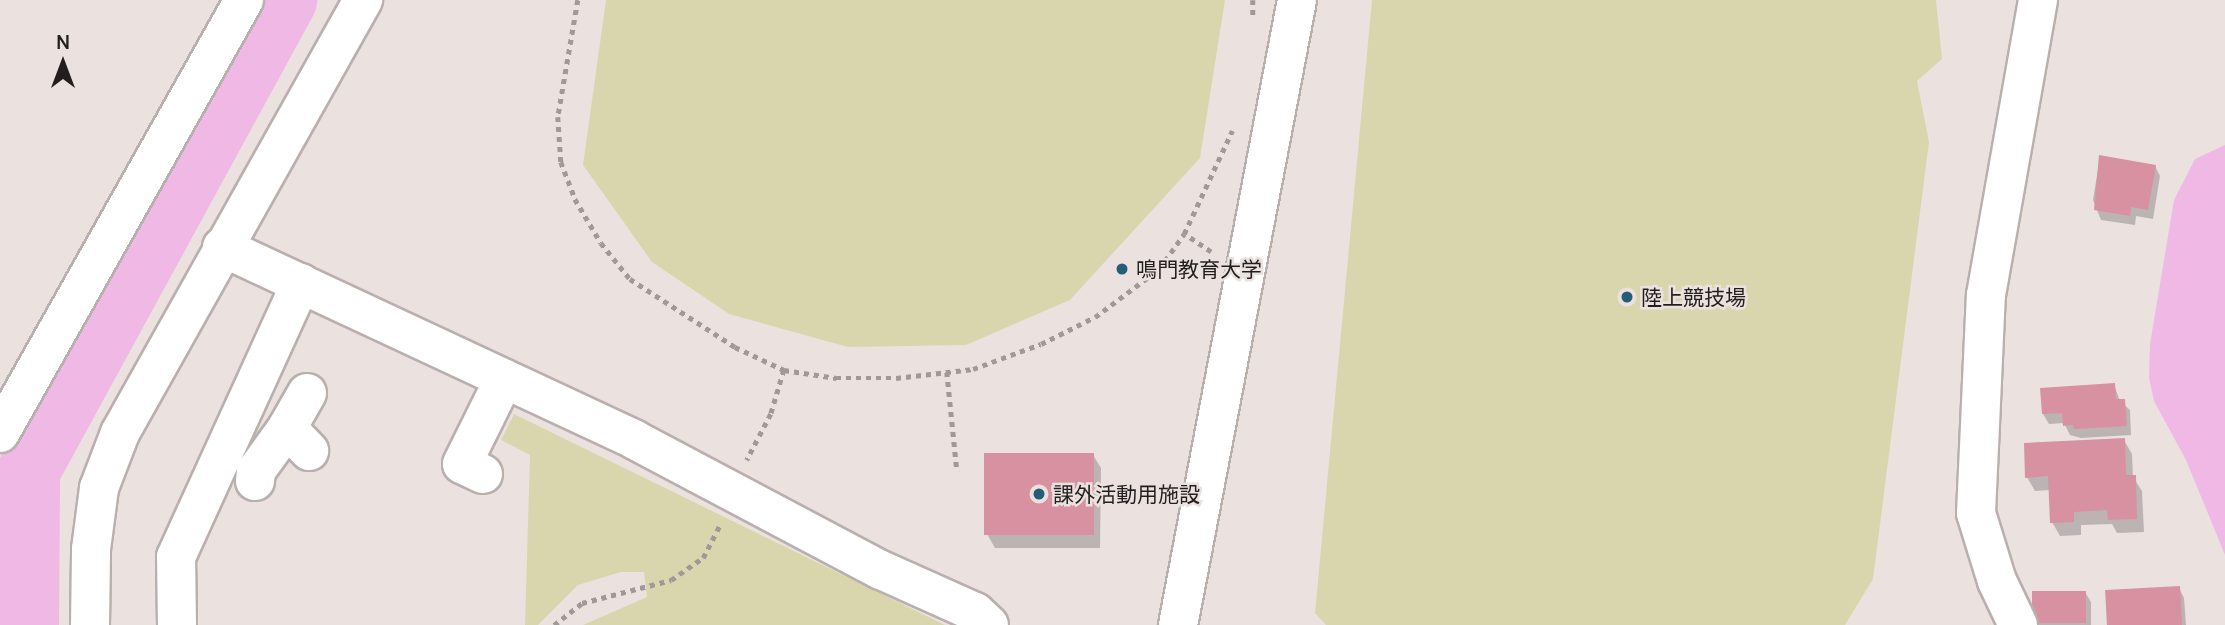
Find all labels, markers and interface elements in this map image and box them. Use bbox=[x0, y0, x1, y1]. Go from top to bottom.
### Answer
north arrow bbox=[28, 28, 98, 98]
text: N bbox=[56, 29, 70, 55]
place label: 鳴門教育大学 bbox=[1136, 256, 1262, 282]
marker: 鳴門教育大学 bbox=[1114, 261, 1130, 277]
place label: 陸上競技場 bbox=[1641, 284, 1746, 310]
marker: 陸上競技場 bbox=[1619, 289, 1635, 305]
place label: 課外活動用施設 bbox=[1053, 481, 1200, 507]
marker: 課外活動用施設 bbox=[1031, 486, 1047, 502]

